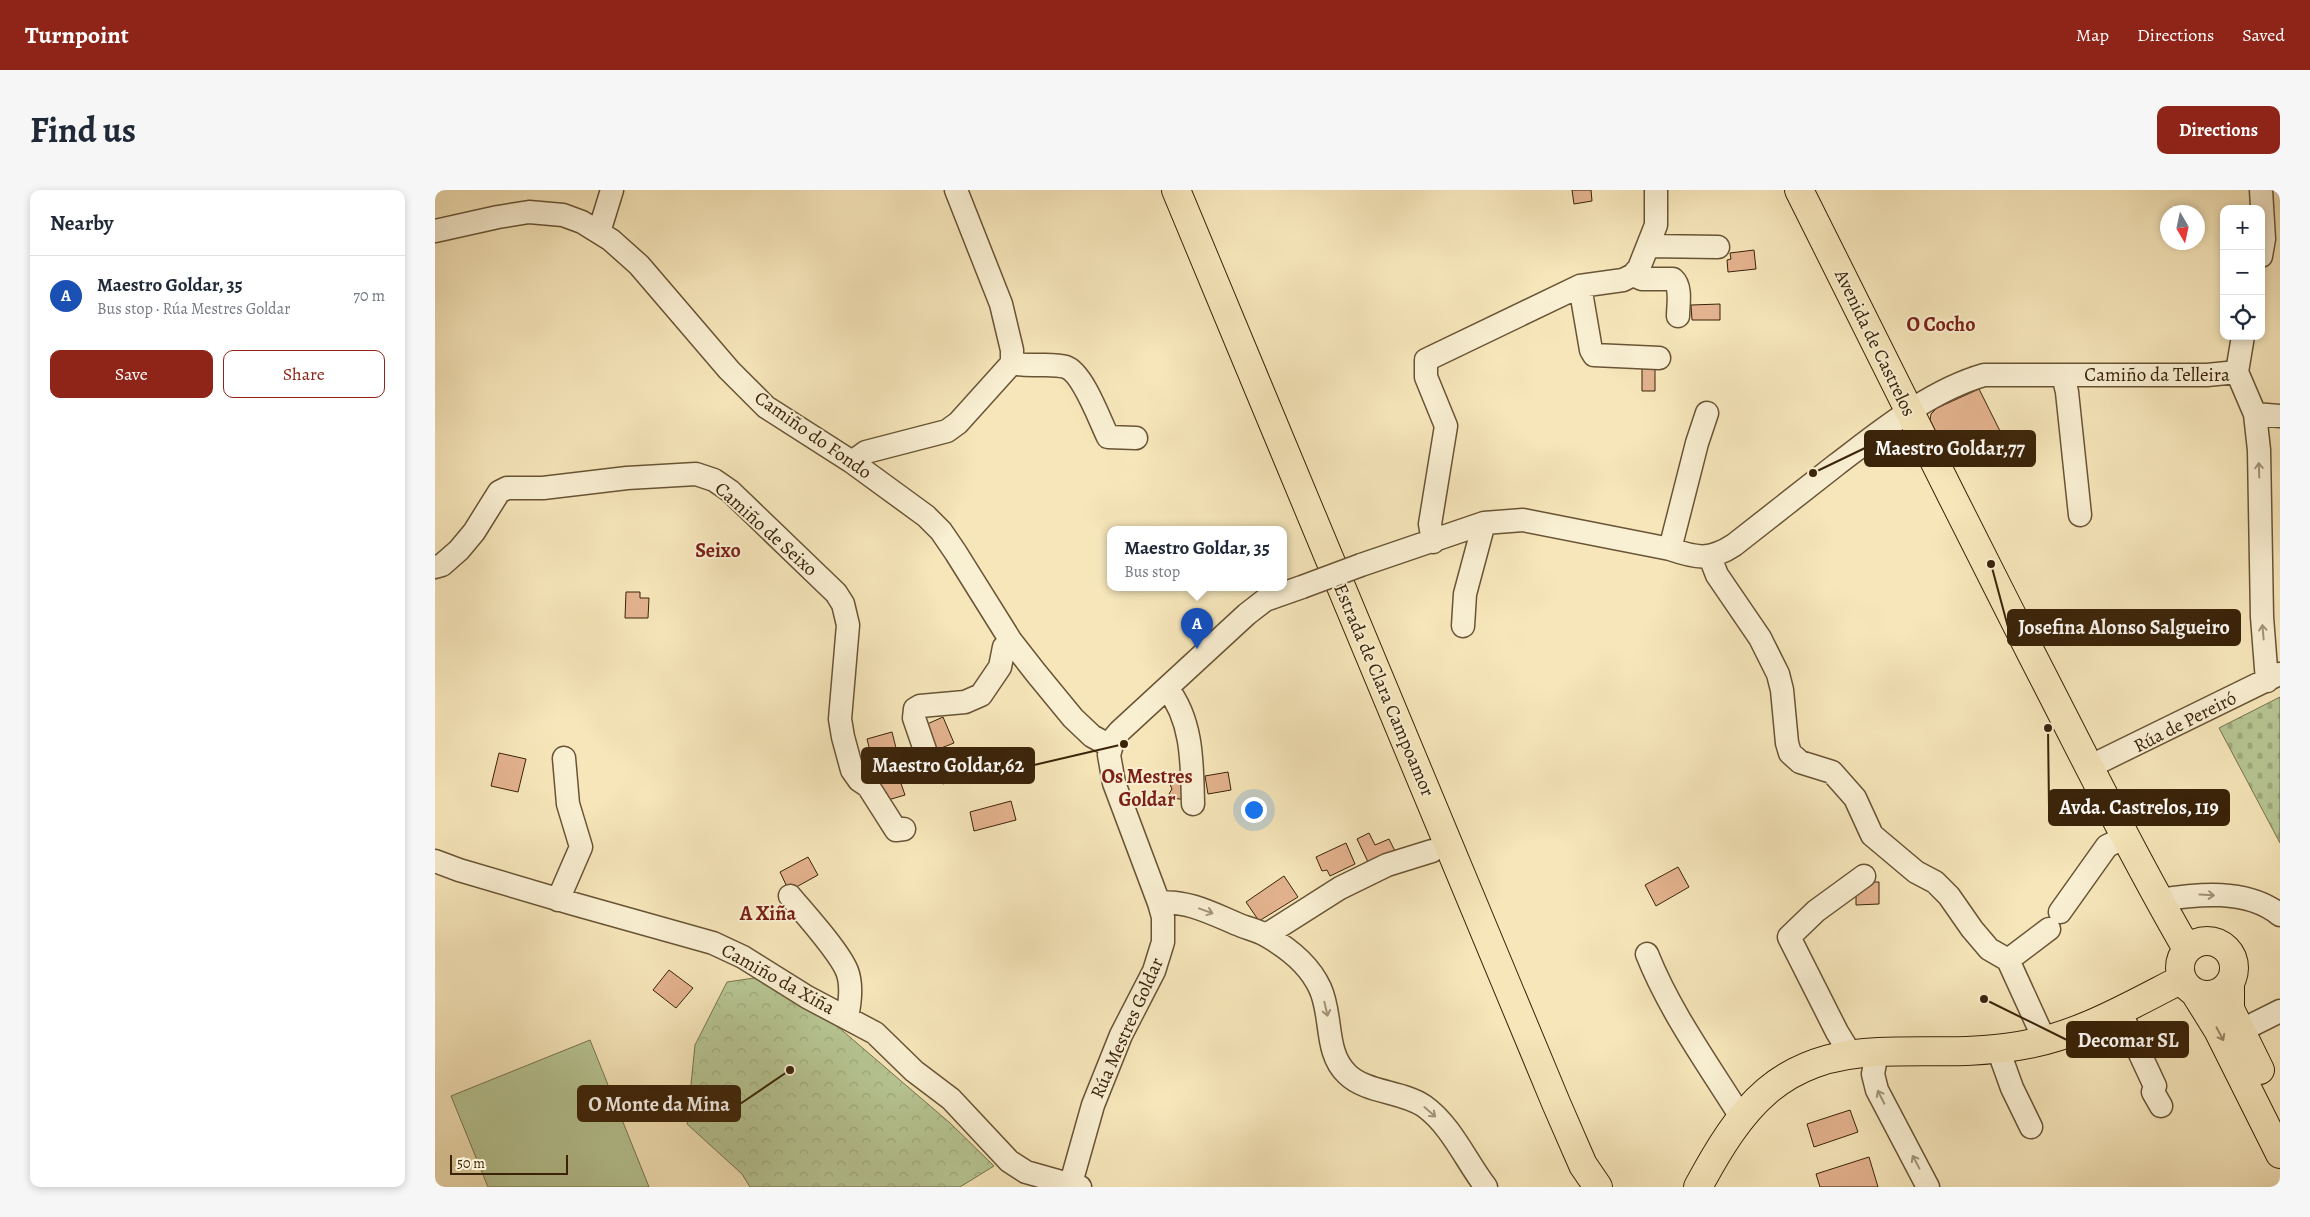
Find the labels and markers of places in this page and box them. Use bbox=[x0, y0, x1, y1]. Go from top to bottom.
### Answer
callout: Maestro Goldar,77 bbox=[1865, 431, 2035, 466]
pin: A bbox=[1181, 608, 1213, 649]
callout: Josefina Alonso Salgueiro bbox=[2008, 610, 2240, 645]
callout: Maestro Goldar,62 bbox=[862, 748, 1034, 783]
callout: Avda. Castrelos, 119 bbox=[2049, 790, 2229, 825]
callout: Decomar SL bbox=[2067, 1022, 2188, 1057]
callout: O Monte da Mina bbox=[578, 1086, 740, 1121]

